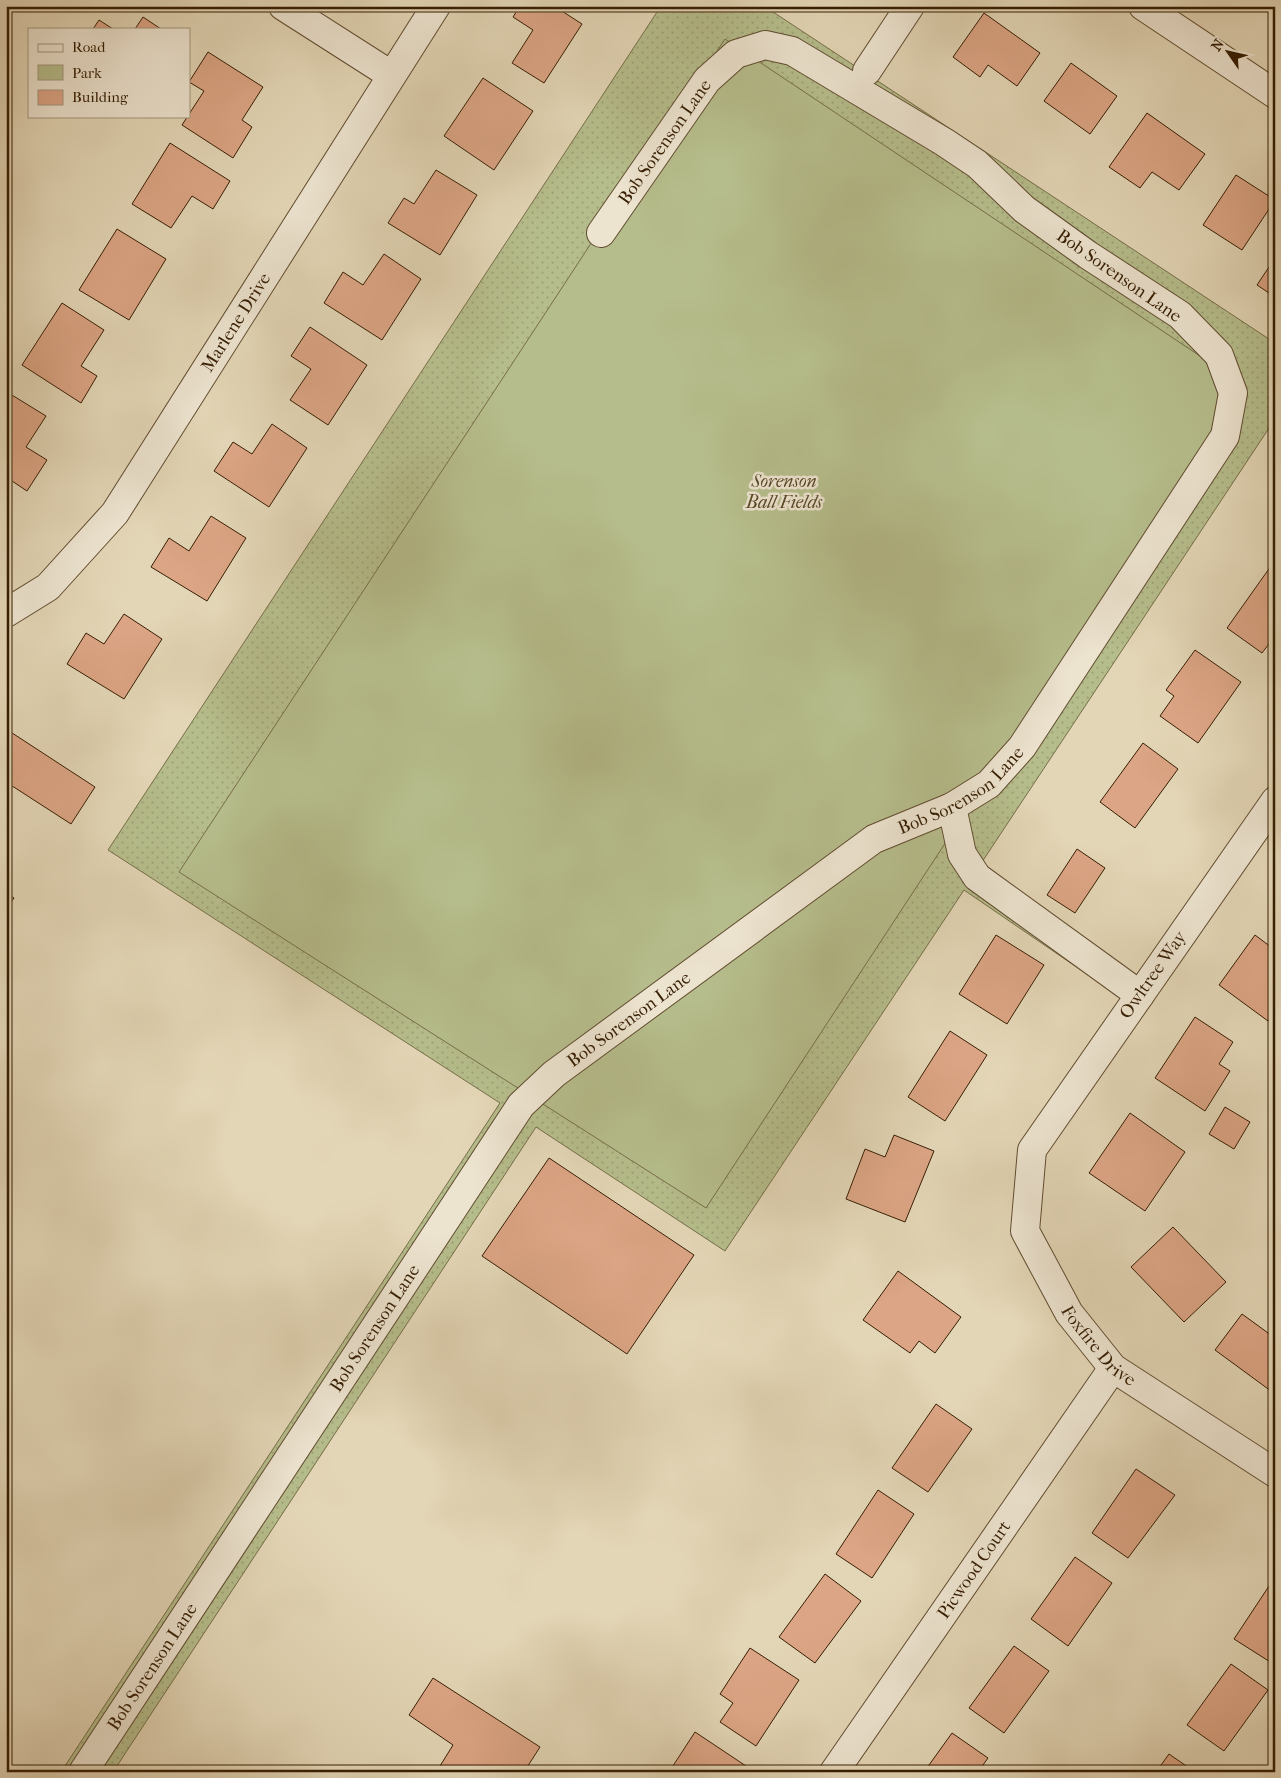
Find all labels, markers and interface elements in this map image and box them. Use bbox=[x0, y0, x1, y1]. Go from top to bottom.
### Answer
legend bbox=[28, 28, 190, 118]
north arrow bbox=[1204, 28, 1254, 78]
text: N bbox=[1208, 36, 1228, 54]
text: Road bbox=[72, 38, 106, 56]
text: Park bbox=[72, 64, 102, 82]
street label: Bob Sorenson Lane bbox=[614, 75, 716, 209]
text: Building bbox=[72, 88, 129, 106]
street label: Bob Sorenson Lane bbox=[1052, 225, 1186, 327]
street label: Marlene Drive bbox=[197, 269, 275, 376]
park label: Sorenson Ball Fields bbox=[745, 471, 823, 513]
street label: Bob Sorenson Lane bbox=[895, 742, 1028, 839]
street label: Owltree Way bbox=[1115, 926, 1192, 1023]
street label: Bob Sorenson Lane bbox=[563, 967, 695, 1071]
street label: Bob Sorenson Lane bbox=[325, 1261, 424, 1396]
street label: Foxfire Drive bbox=[1057, 1302, 1140, 1390]
street label: Picwood Court bbox=[933, 1516, 1015, 1623]
street label: Bob Sorenson Lane bbox=[103, 1599, 202, 1734]

